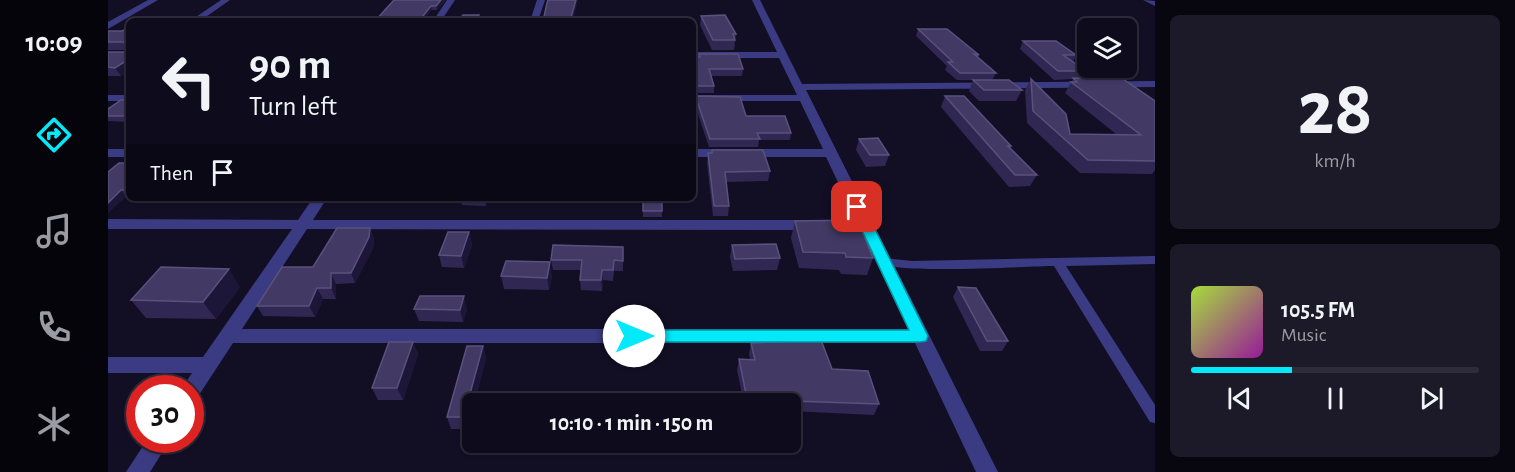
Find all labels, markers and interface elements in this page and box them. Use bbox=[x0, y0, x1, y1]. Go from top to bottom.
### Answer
map controls bbox=[1077, 18, 1137, 78]
button: layers bbox=[1077, 18, 1137, 78]
text: 10:09 bbox=[25, 29, 83, 56]
icon: left bbox=[150, 42, 228, 120]
text: 90 m bbox=[249, 44, 331, 86]
text: 28 bbox=[1297, 71, 1373, 149]
text: Turn left bbox=[249, 93, 337, 120]
icon: directions bbox=[33, 114, 75, 156]
text: km/h bbox=[1314, 151, 1356, 171]
icon: arrive bbox=[206, 156, 239, 189]
text: Then bbox=[150, 162, 194, 184]
pin bbox=[831, 181, 882, 232]
icon: arrive bbox=[840, 190, 873, 223]
icon: music bbox=[33, 210, 75, 252]
text: 105.5 FM bbox=[1281, 299, 1355, 321]
position arrow bbox=[602, 304, 666, 368]
icon: phone bbox=[33, 306, 75, 348]
text: Music bbox=[1281, 325, 1327, 345]
speed limit sign: 30 bbox=[126, 375, 204, 453]
icon: previous bbox=[1223, 382, 1256, 415]
icon: pause bbox=[1319, 382, 1352, 415]
icon: next bbox=[1415, 382, 1448, 415]
icon: climate bbox=[33, 403, 75, 445]
text: 10:10 · 1 min · 150 m bbox=[550, 412, 713, 434]

